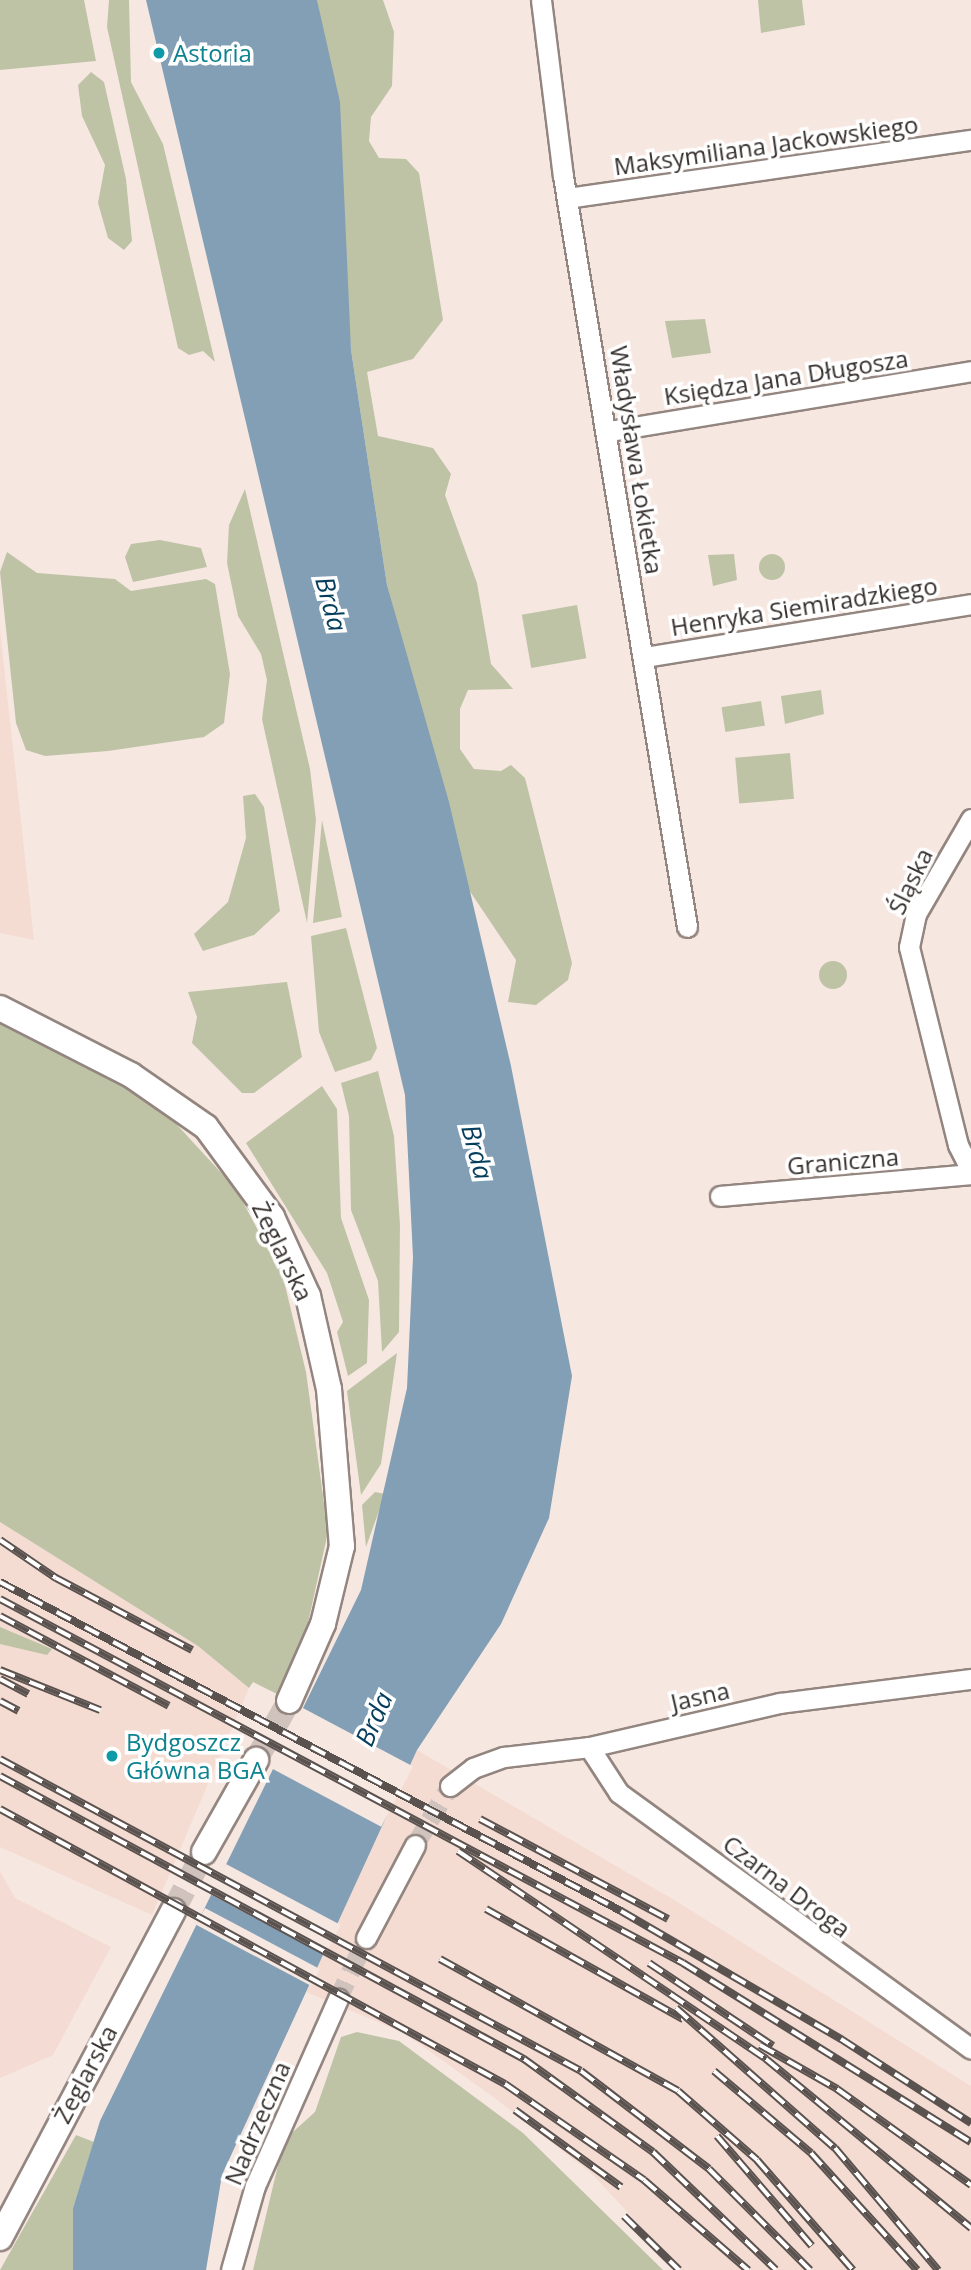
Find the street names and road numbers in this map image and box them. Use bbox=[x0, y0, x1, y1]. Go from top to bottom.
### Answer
street label: Maksymiliana Jackowskiego bbox=[612, 109, 920, 181]
street label: Księdza Jana Długosza bbox=[662, 343, 910, 411]
street label: Władysława Łokietka bbox=[605, 344, 669, 576]
street label: Henryka Siemiradzkiego bbox=[669, 571, 939, 641]
street label: Śląska bbox=[882, 843, 938, 919]
street label: Graniczna bbox=[786, 1142, 900, 1180]
street label: Żeglarska bbox=[247, 1197, 319, 1305]
street label: Jasna bbox=[668, 1675, 732, 1717]
street label: Czarna Droga bbox=[718, 1829, 856, 1943]
street label: Żeglarska bbox=[47, 2020, 123, 2128]
street label: Nadrzeczna bbox=[218, 2057, 296, 2189]

